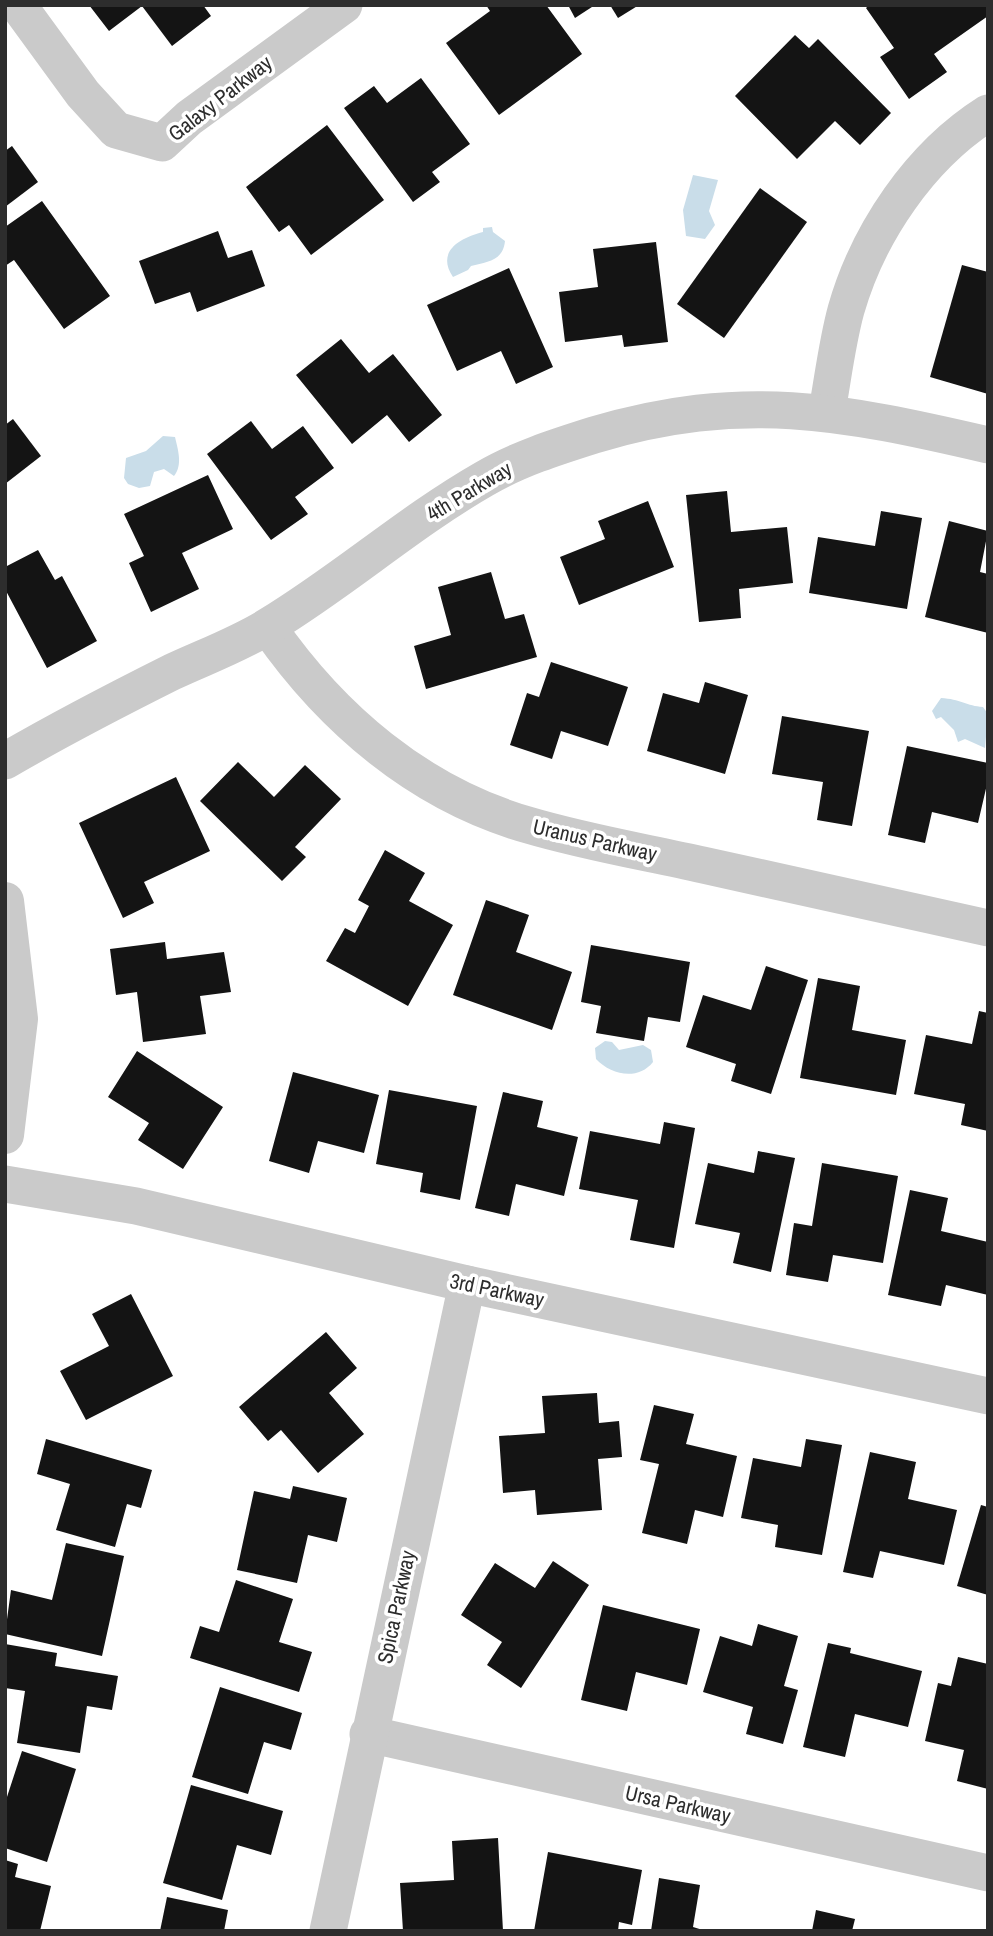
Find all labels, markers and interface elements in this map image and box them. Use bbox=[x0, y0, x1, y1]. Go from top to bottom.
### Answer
street label: Galaxy Parkway bbox=[162, 48, 278, 148]
street label: 4th Parkway bbox=[421, 454, 517, 528]
street label: Uranus Parkway bbox=[530, 812, 660, 868]
street label: 3rd Parkway bbox=[447, 1266, 547, 1314]
street label: Spica Parkway bbox=[370, 1547, 422, 1666]
street label: Ursa Parkway bbox=[623, 1778, 734, 1830]

